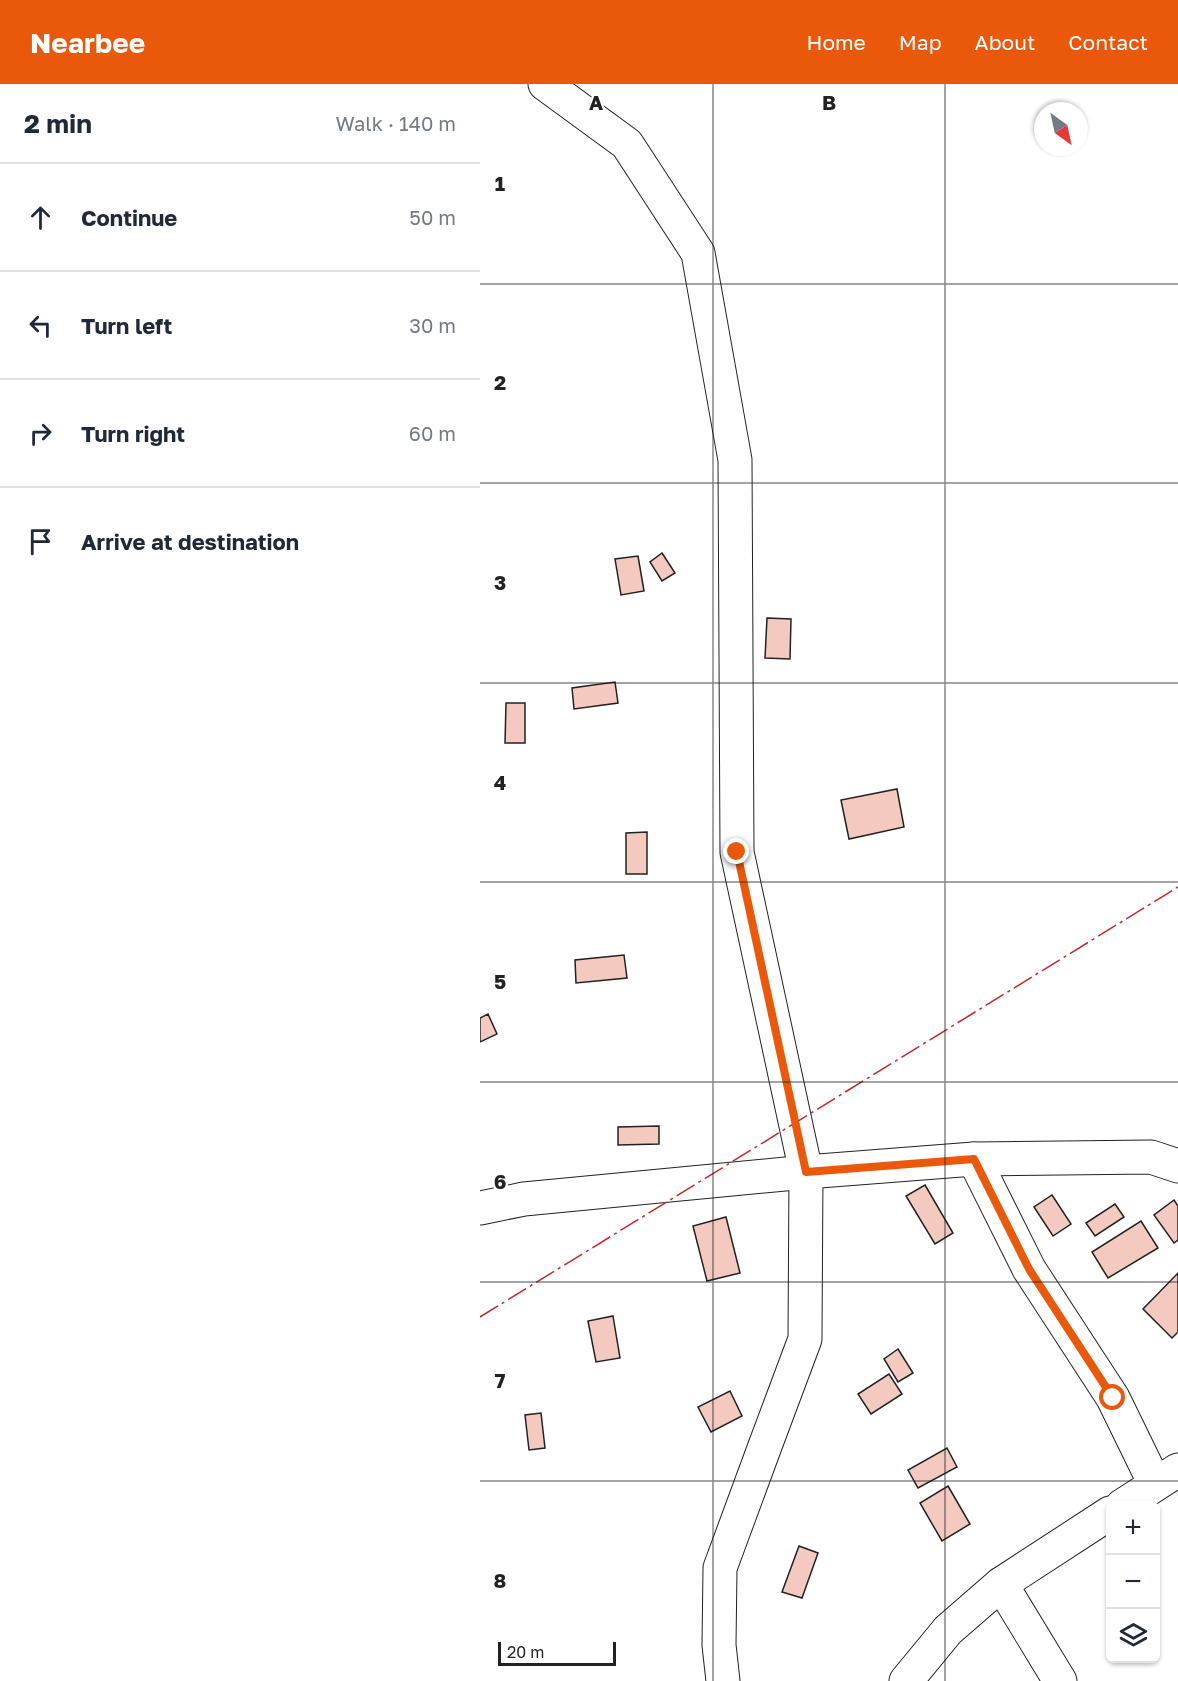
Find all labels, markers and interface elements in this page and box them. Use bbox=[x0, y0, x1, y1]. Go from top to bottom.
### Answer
text: Nearbee bbox=[30, 26, 145, 59]
text: Home bbox=[806, 29, 866, 55]
text: Map bbox=[899, 29, 942, 55]
text: About bbox=[975, 29, 1035, 55]
text: Contact bbox=[1068, 29, 1148, 55]
text: A bbox=[589, 90, 603, 114]
text: B bbox=[822, 90, 836, 114]
north arrow bbox=[1034, 102, 1088, 156]
text: 2 min bbox=[24, 108, 92, 139]
text: Walk · 140 m bbox=[336, 111, 456, 135]
text: 1 bbox=[495, 171, 505, 195]
icon: ahead bbox=[24, 201, 57, 234]
text: Continue bbox=[81, 204, 177, 231]
text: 50 m bbox=[409, 205, 456, 229]
icon: left bbox=[24, 309, 57, 342]
text: Turn left bbox=[81, 312, 172, 339]
text: 30 m bbox=[409, 313, 456, 337]
text: 2 bbox=[494, 370, 506, 394]
icon: right bbox=[24, 417, 57, 450]
text: Turn right bbox=[81, 420, 185, 447]
text: 60 m bbox=[409, 421, 456, 445]
icon: arrive bbox=[24, 525, 57, 558]
text: Arrive at destination bbox=[81, 528, 299, 555]
text: 3 bbox=[494, 570, 506, 594]
text: 4 bbox=[494, 770, 506, 794]
route end bbox=[723, 838, 749, 864]
text: 5 bbox=[494, 969, 506, 993]
text: 6 bbox=[494, 1169, 506, 1193]
text: 7 bbox=[495, 1368, 506, 1392]
route start bbox=[1099, 1384, 1125, 1410]
map controls bbox=[1106, 1501, 1160, 1663]
button: + bbox=[1106, 1501, 1160, 1555]
button: − bbox=[1106, 1555, 1160, 1609]
text: 8 bbox=[494, 1568, 506, 1592]
button: layers bbox=[1106, 1609, 1160, 1663]
scale bar bbox=[498, 1639, 616, 1666]
text: 20 m bbox=[507, 1642, 544, 1662]

